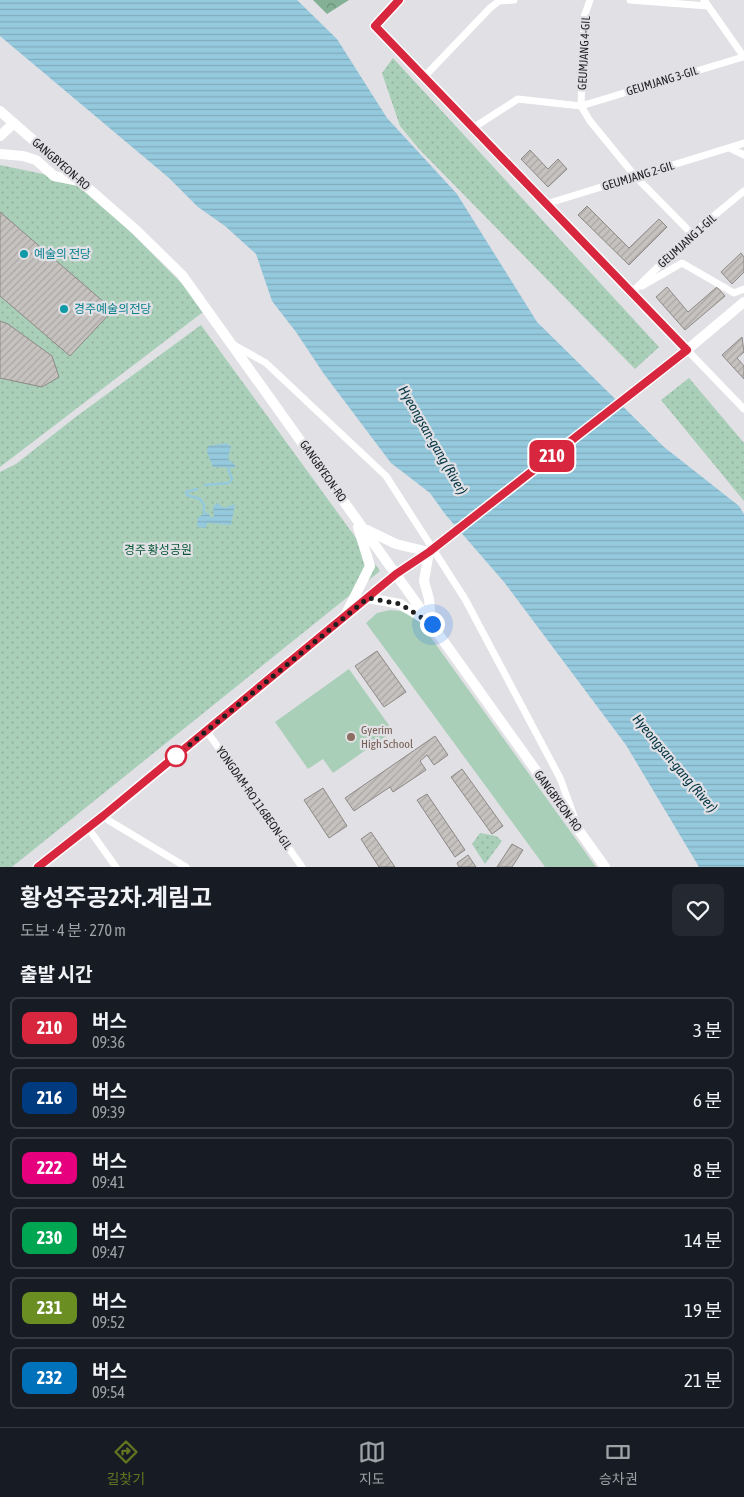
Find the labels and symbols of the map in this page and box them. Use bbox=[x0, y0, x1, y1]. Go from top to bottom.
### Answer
street label: GEUMJANG 4-GIL bbox=[575, 15, 593, 90]
street label: GEUMJANG 3-GIL bbox=[625, 63, 700, 99]
street label: GANGBYEON-RO bbox=[29, 135, 93, 193]
street label: GEUMJANG 2-GIL bbox=[601, 158, 676, 194]
street label: GEUMJANG 1-GIL bbox=[655, 211, 719, 271]
place label: 예술의 전당 bbox=[34, 247, 91, 261]
marker: 예술의 전당 bbox=[18, 248, 30, 260]
place label: 경주예술의전당 bbox=[74, 302, 151, 316]
marker: 경주예술의전당 bbox=[58, 303, 70, 315]
water label: Hyeongsan-gang (River) bbox=[395, 383, 471, 497]
street label: GANGBYEON-RO bbox=[297, 438, 349, 504]
line badge: 210 bbox=[523, 440, 581, 472]
park label: 경주 황성공원 bbox=[124, 543, 192, 557]
your location bbox=[420, 612, 445, 637]
water label: Hyeongsan-gang (River) bbox=[629, 711, 721, 815]
place label: Gyerim High School bbox=[361, 723, 414, 751]
marker: Gyerim High School bbox=[345, 731, 357, 743]
street label: YONGDAM-RO 116BEON-GIL bbox=[213, 744, 295, 852]
unlabelled marker bbox=[165, 745, 187, 767]
street label: GANGBYEON-RO bbox=[531, 768, 585, 834]

